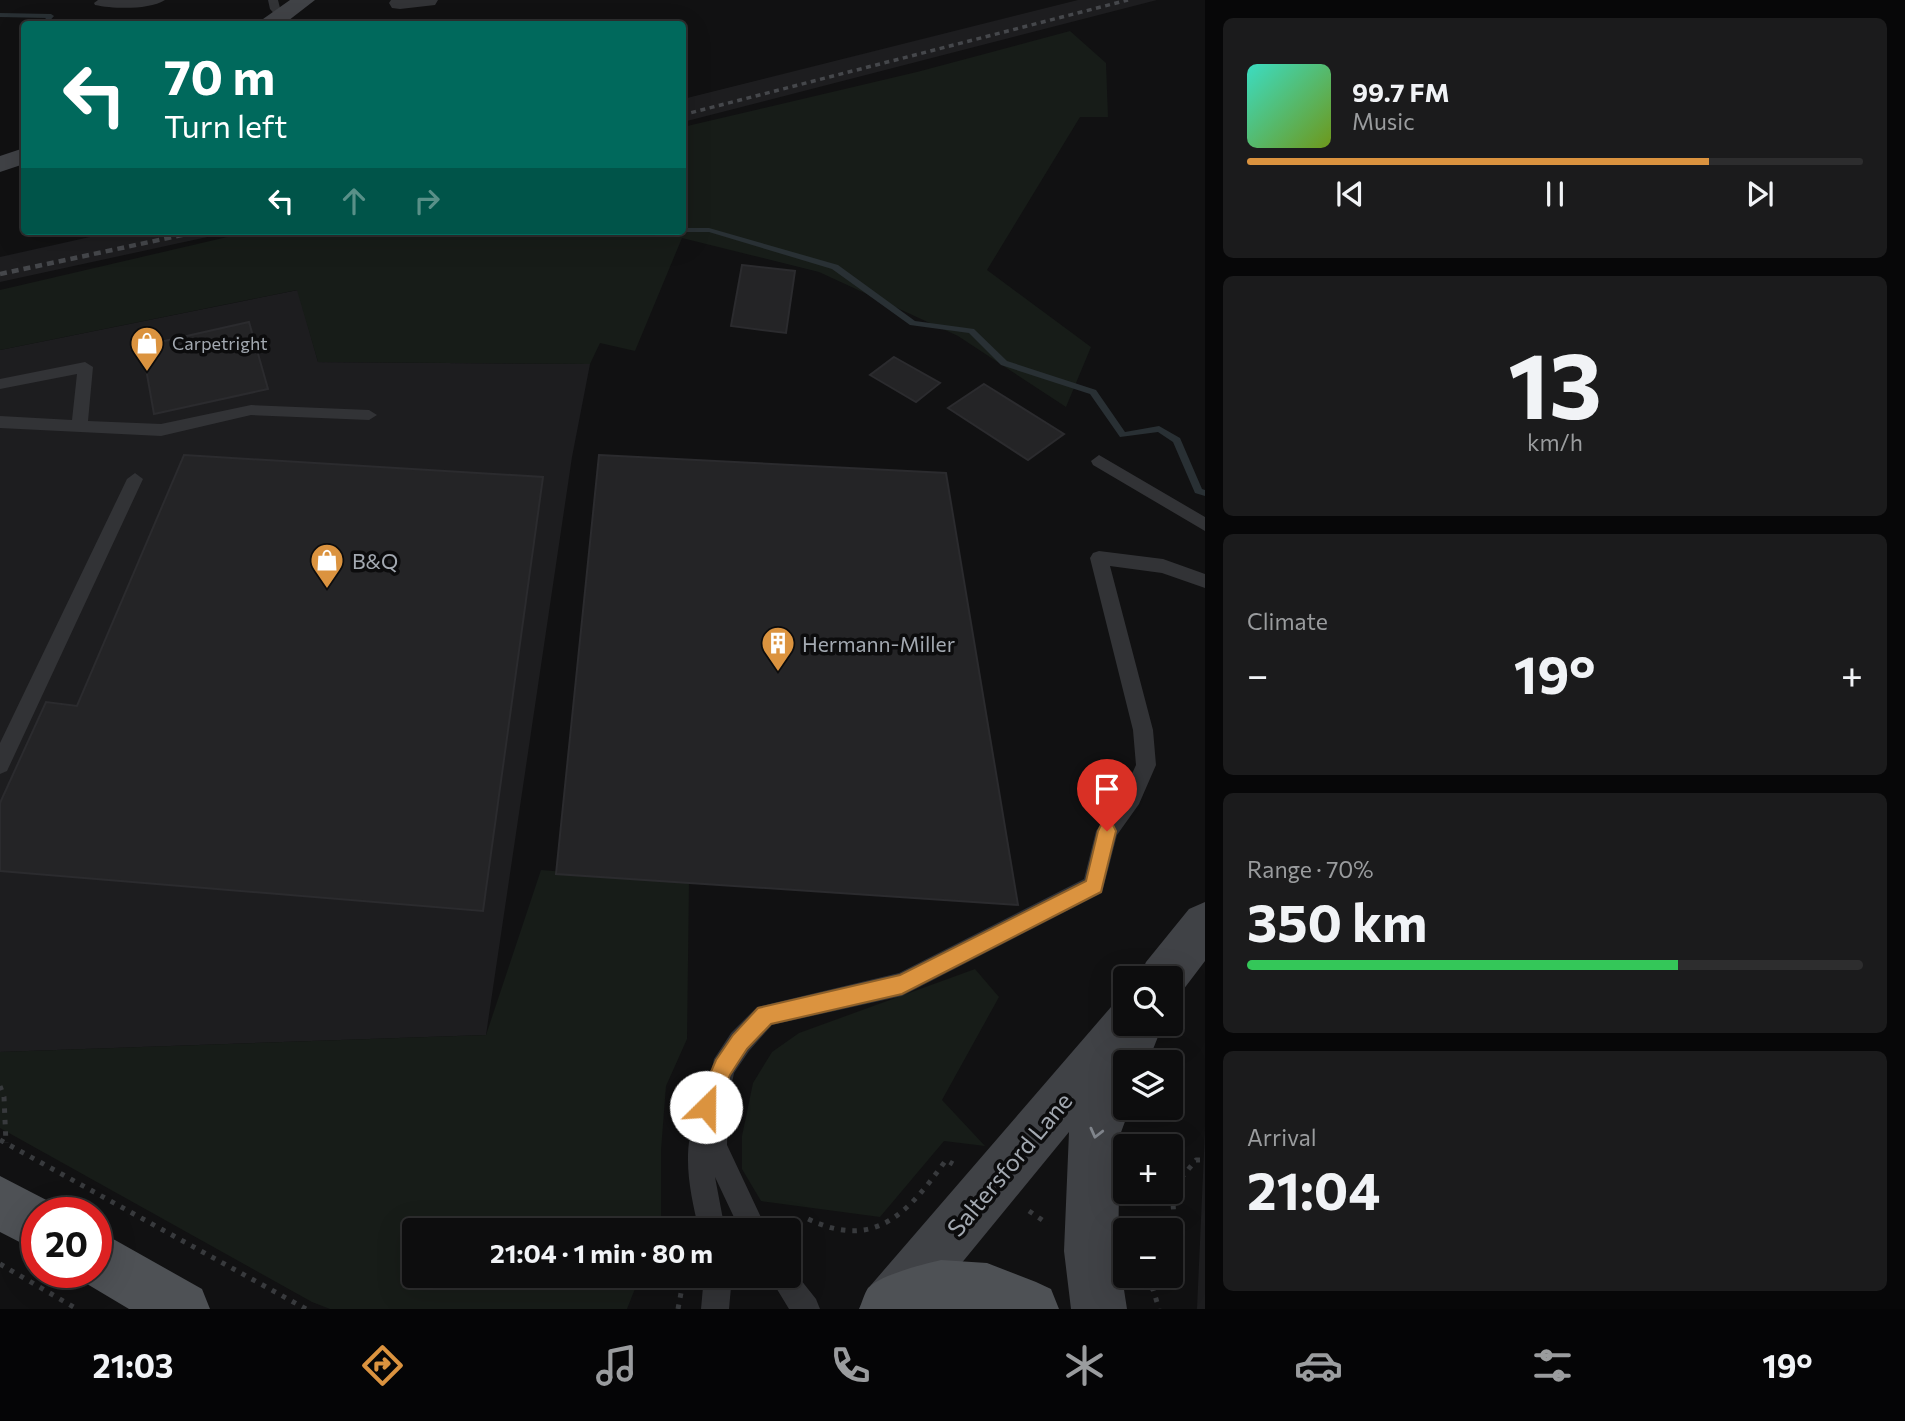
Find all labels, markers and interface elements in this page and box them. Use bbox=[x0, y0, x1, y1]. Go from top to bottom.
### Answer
text: 70 m bbox=[164, 45, 275, 105]
icon: left bbox=[49, 49, 140, 140]
text: 99.7 FM bbox=[1352, 76, 1450, 107]
text: Turn left bbox=[164, 105, 288, 145]
text: Music bbox=[1352, 107, 1415, 135]
icon: previous bbox=[1331, 175, 1369, 213]
icon: pause bbox=[1536, 175, 1574, 213]
icon: next bbox=[1741, 175, 1779, 213]
icon: left bbox=[262, 182, 300, 220]
icon: ahead bbox=[335, 182, 373, 220]
icon: right bbox=[408, 182, 446, 220]
shop icon: Carpetright bbox=[128, 324, 166, 373]
text: 13 bbox=[1508, 326, 1602, 438]
place label: Carpetright bbox=[172, 332, 268, 354]
text: km/h bbox=[1527, 428, 1583, 456]
shop icon: B&Q bbox=[308, 541, 346, 590]
place label: B&Q bbox=[352, 548, 398, 573]
text: Climate bbox=[1247, 607, 1328, 635]
building icon: Hermann-Miller bbox=[759, 624, 797, 673]
place label: Hermann-Miller bbox=[802, 631, 955, 656]
text: 19° bbox=[1514, 641, 1595, 705]
text: − bbox=[1247, 650, 1269, 697]
text: + bbox=[1841, 650, 1863, 697]
pin bbox=[1077, 759, 1137, 831]
icon: arrive bbox=[1088, 770, 1126, 808]
text: Range · 70% bbox=[1247, 855, 1374, 883]
text: 350 km bbox=[1247, 889, 1427, 953]
map controls bbox=[1113, 966, 1183, 1288]
button: search bbox=[1113, 966, 1183, 1036]
button: layers bbox=[1113, 1050, 1183, 1120]
position arrow bbox=[669, 1070, 743, 1144]
street label: Saltersford Lane bbox=[940, 1086, 1078, 1242]
text: Arrival bbox=[1247, 1123, 1317, 1151]
one-way arrow bbox=[1090, 1126, 1104, 1138]
button: + bbox=[1113, 1134, 1183, 1204]
text: 21:04 bbox=[1247, 1157, 1380, 1221]
speed limit sign: 20 bbox=[21, 1197, 112, 1288]
button: − bbox=[1113, 1218, 1183, 1288]
text: 21:04 · 1 min · 80 m bbox=[490, 1237, 713, 1268]
icon: directions bbox=[358, 1341, 407, 1390]
icon: music bbox=[592, 1341, 641, 1390]
icon: phone bbox=[826, 1341, 875, 1390]
icon: climate bbox=[1060, 1341, 1109, 1390]
icon: car bbox=[1294, 1341, 1343, 1390]
icon: filters bbox=[1528, 1341, 1577, 1390]
text: 21:03 bbox=[92, 1345, 173, 1385]
text: 19° bbox=[1762, 1345, 1812, 1385]

